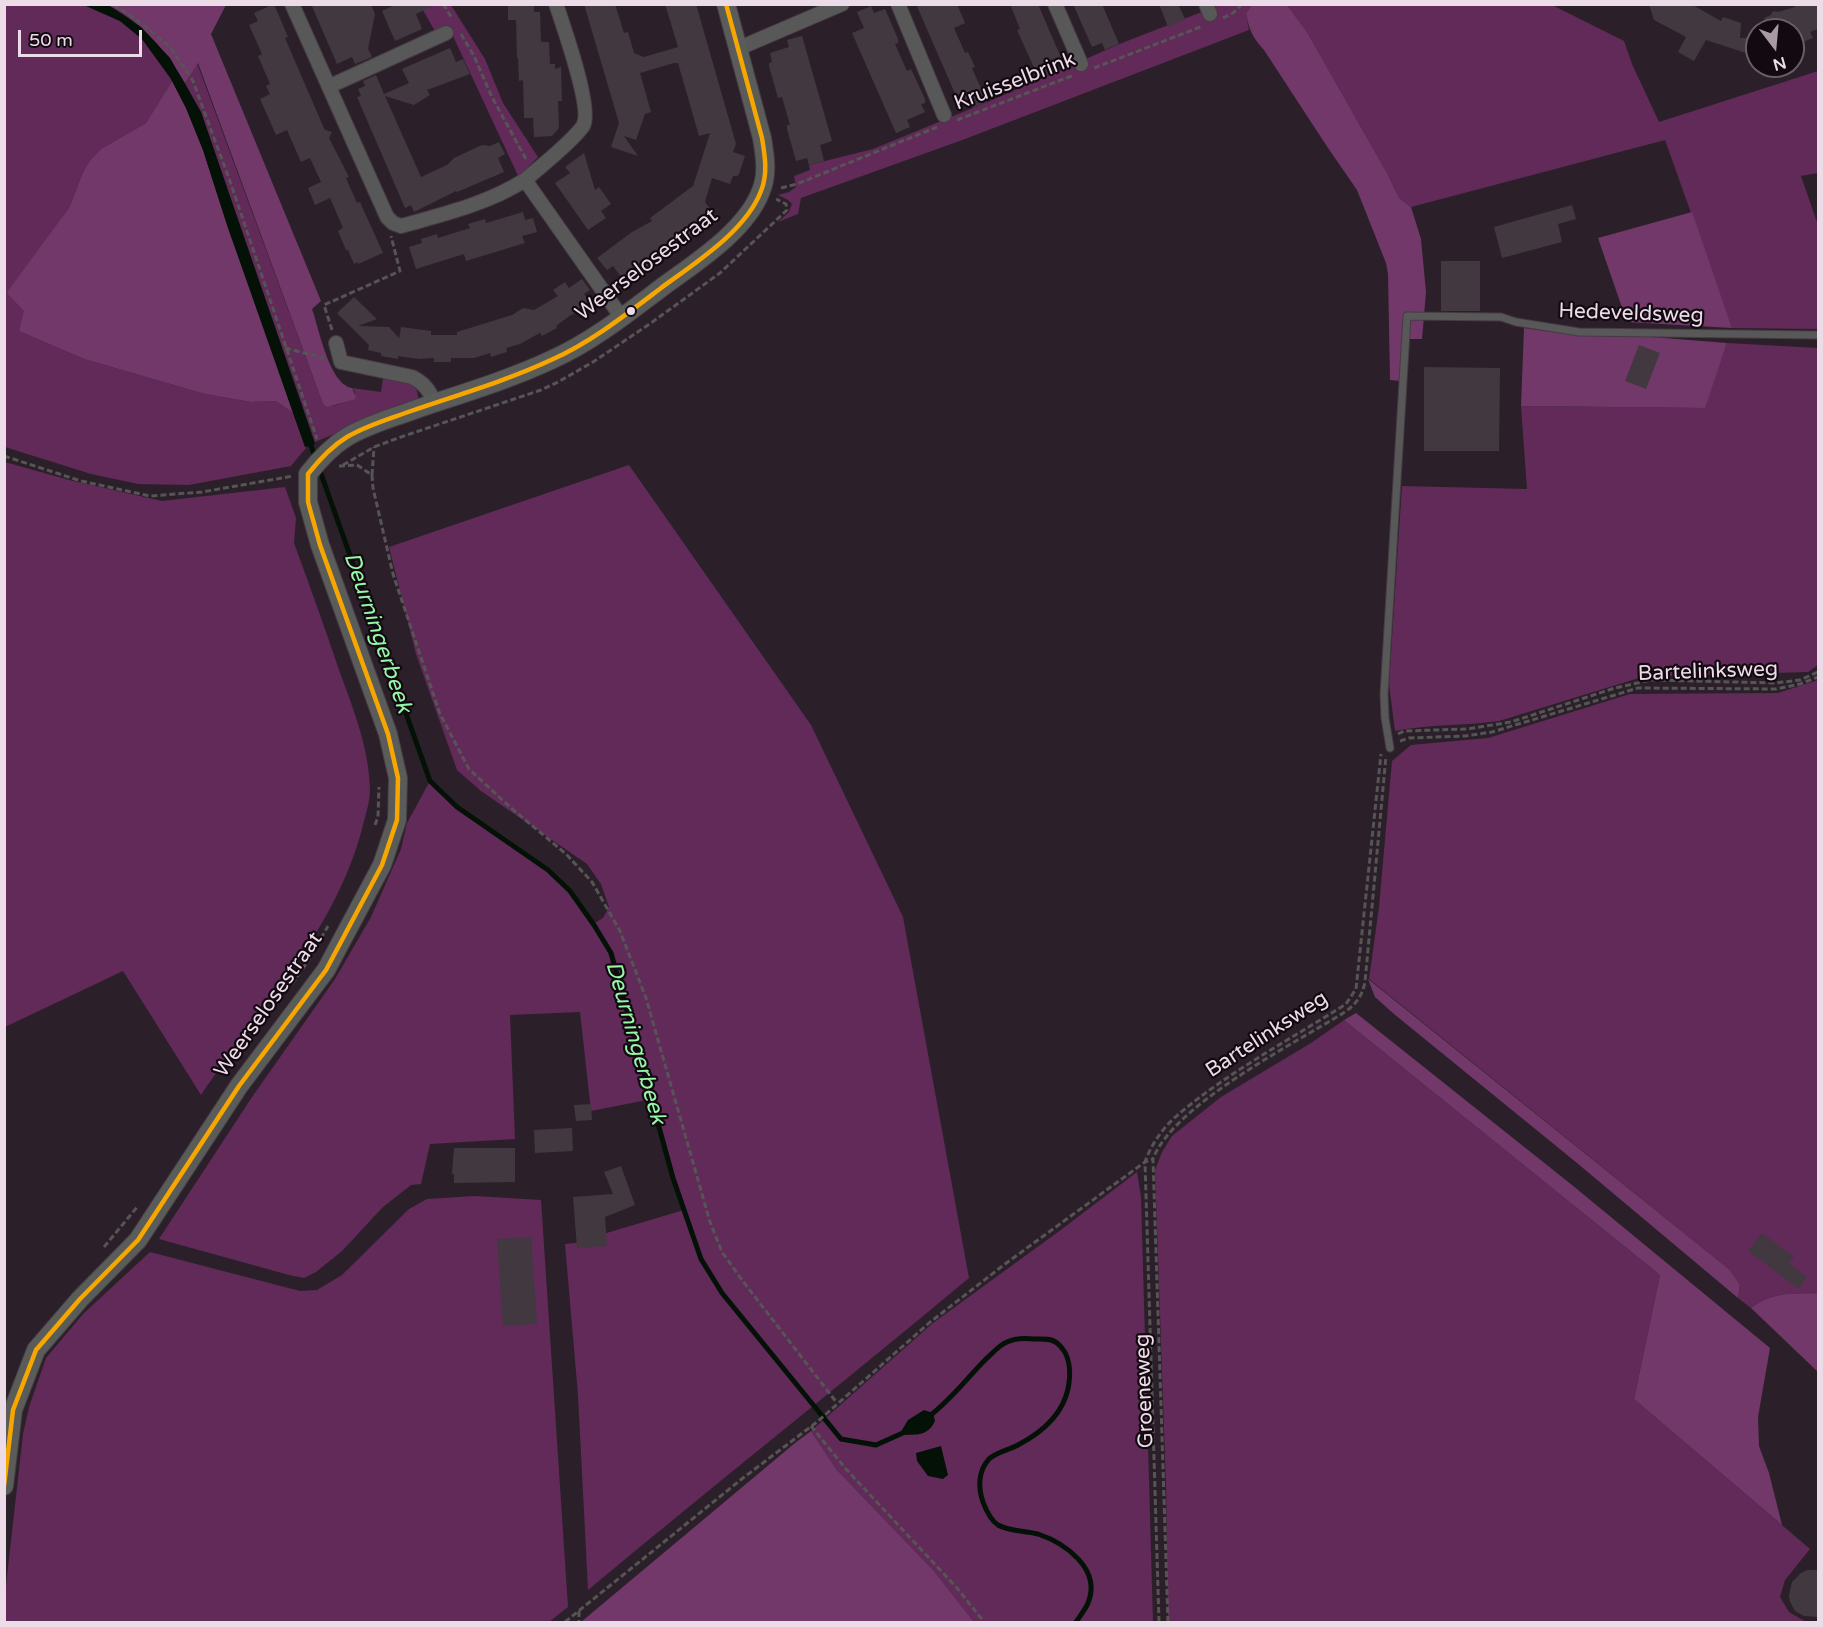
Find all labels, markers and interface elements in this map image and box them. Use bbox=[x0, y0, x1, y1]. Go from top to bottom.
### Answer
scale bar bbox=[21, 18, 146, 56]
north arrow bbox=[1745, 18, 1805, 78]
text: 50 m bbox=[29, 29, 73, 51]
street label: Kruisselbrink bbox=[951, 47, 1079, 117]
text: N bbox=[1770, 52, 1788, 75]
street label: Weerselosestraat bbox=[571, 203, 723, 327]
street label: Hedeveldsweg bbox=[1558, 299, 1704, 329]
unlabelled marker bbox=[625, 305, 637, 317]
water label: Deurningerbeek bbox=[337, 549, 417, 717]
street label: Bartelinksweg bbox=[1637, 657, 1779, 687]
street label: Weerselosestraat bbox=[210, 928, 328, 1082]
water label: Deurningerbeek bbox=[599, 959, 671, 1127]
street label: Bartelinksweg bbox=[1201, 986, 1333, 1084]
street label: Groeneweg bbox=[1130, 1333, 1160, 1449]

